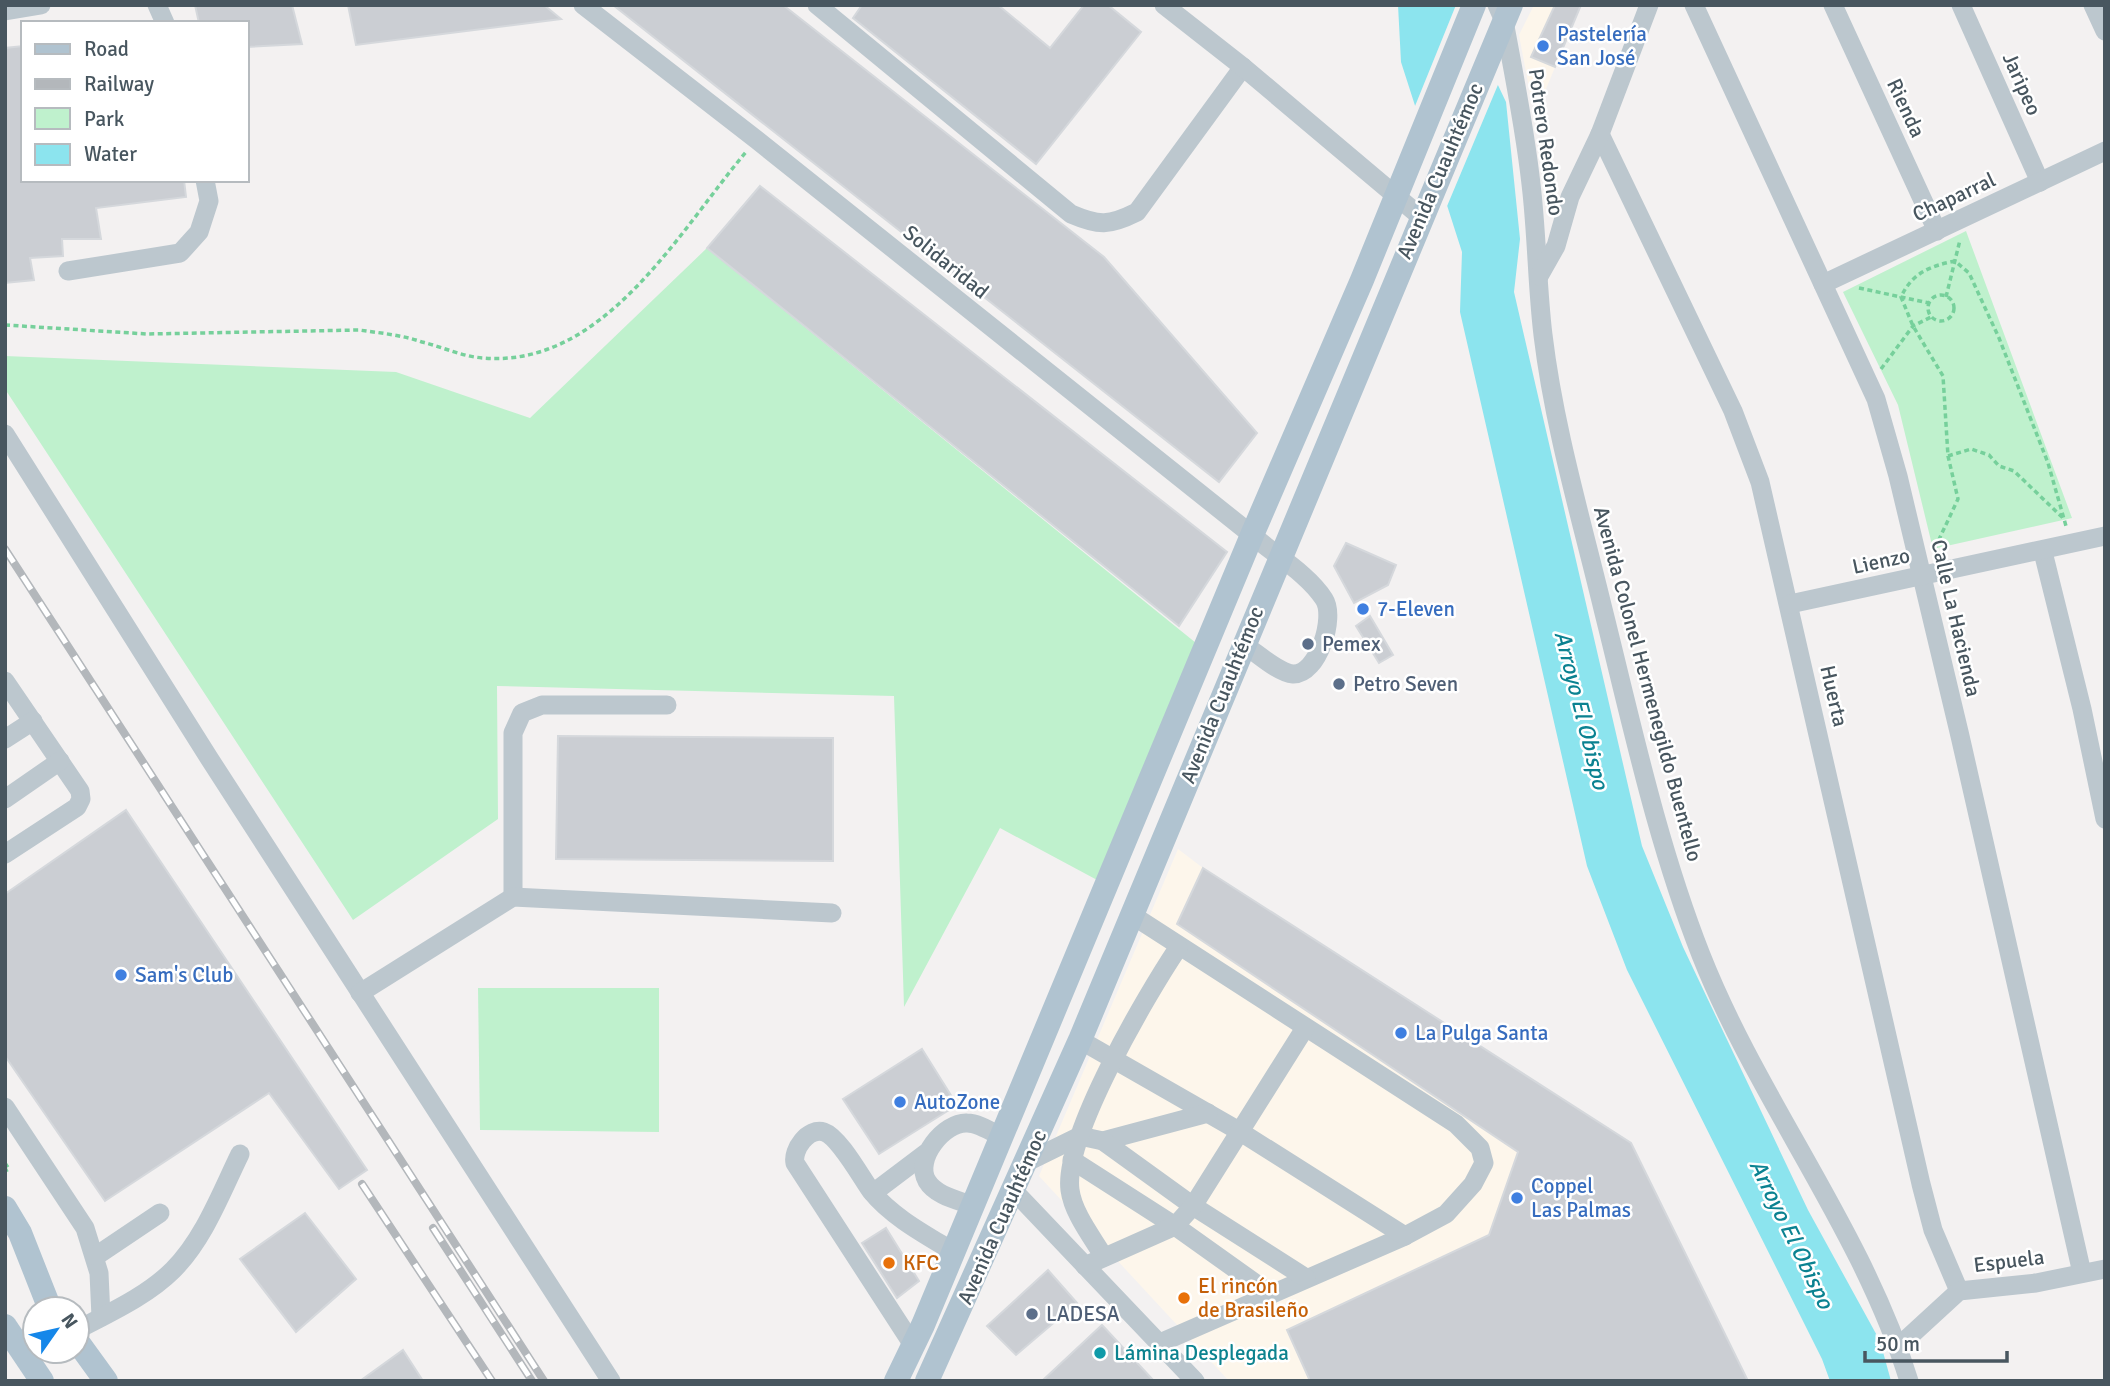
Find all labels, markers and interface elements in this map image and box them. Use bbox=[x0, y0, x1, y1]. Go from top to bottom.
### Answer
legend bbox=[21, 21, 248, 182]
place label: Pastelería San José bbox=[1557, 21, 1647, 71]
text: Road bbox=[84, 36, 129, 62]
marker: Pastelería San José bbox=[1535, 38, 1551, 54]
street label: Jaripeo bbox=[1997, 49, 2047, 119]
street label: Potrero Redondo bbox=[1523, 67, 1569, 217]
text: Railway bbox=[84, 71, 154, 97]
street label: Rienda bbox=[1881, 74, 1931, 142]
street label: Avenida Cuauhtémoc bbox=[1391, 79, 1489, 263]
text: Park bbox=[84, 106, 125, 132]
text: Water bbox=[84, 141, 137, 167]
street label: Chaparral bbox=[1908, 166, 2000, 228]
street label: Solidaridad bbox=[898, 220, 994, 304]
street label: Avenida Colonel Hermenegildo Buentello bbox=[1588, 504, 1708, 864]
street label: Calle La Hacienda bbox=[1925, 537, 1987, 699]
street label: Lienzo bbox=[1850, 542, 1912, 580]
place label: 7-Eleven bbox=[1377, 596, 1455, 622]
marker: 7-Eleven bbox=[1355, 601, 1371, 617]
street label: Avenida Cuauhtémoc bbox=[1175, 603, 1269, 787]
water label: Arroyo El Obispo bbox=[1548, 628, 1615, 793]
place label: Pemex bbox=[1322, 631, 1381, 657]
marker: Pemex bbox=[1300, 636, 1316, 652]
street label: Huerta bbox=[1814, 663, 1854, 729]
place label: Petro Seven bbox=[1353, 671, 1458, 697]
marker: Petro Seven bbox=[1331, 676, 1347, 692]
place label: Sam's Club bbox=[135, 962, 233, 988]
marker: Sam's Club bbox=[113, 967, 129, 983]
place label: La Pulga Santa bbox=[1415, 1020, 1548, 1046]
marker: La Pulga Santa bbox=[1393, 1025, 1409, 1041]
place label: AutoZone bbox=[914, 1089, 1000, 1115]
marker: AutoZone bbox=[892, 1094, 908, 1110]
street label: Avenida Cuauhtémoc bbox=[952, 1125, 1052, 1308]
water label: Arroyo El Obispo bbox=[1743, 1155, 1841, 1314]
place label: Coppel Las Palmas bbox=[1531, 1173, 1631, 1223]
marker: Coppel Las Palmas bbox=[1509, 1190, 1525, 1206]
street label: Espuela bbox=[1972, 1244, 2046, 1278]
place label: KFC bbox=[903, 1250, 939, 1276]
marker: KFC bbox=[881, 1255, 897, 1271]
place label: El rincón de Brasileño bbox=[1198, 1273, 1309, 1323]
marker: El rincón de Brasileño bbox=[1176, 1290, 1192, 1306]
north arrow bbox=[21, 1295, 91, 1365]
place label: LADESA bbox=[1046, 1301, 1120, 1327]
marker: LADESA bbox=[1024, 1306, 1040, 1322]
text: N bbox=[56, 1309, 83, 1333]
scale bar bbox=[1865, 1320, 2007, 1364]
text: 50 m bbox=[1876, 1331, 1920, 1357]
place label: Lámina Desplegada bbox=[1114, 1340, 1289, 1366]
marker: Lámina Desplegada bbox=[1092, 1345, 1108, 1361]

